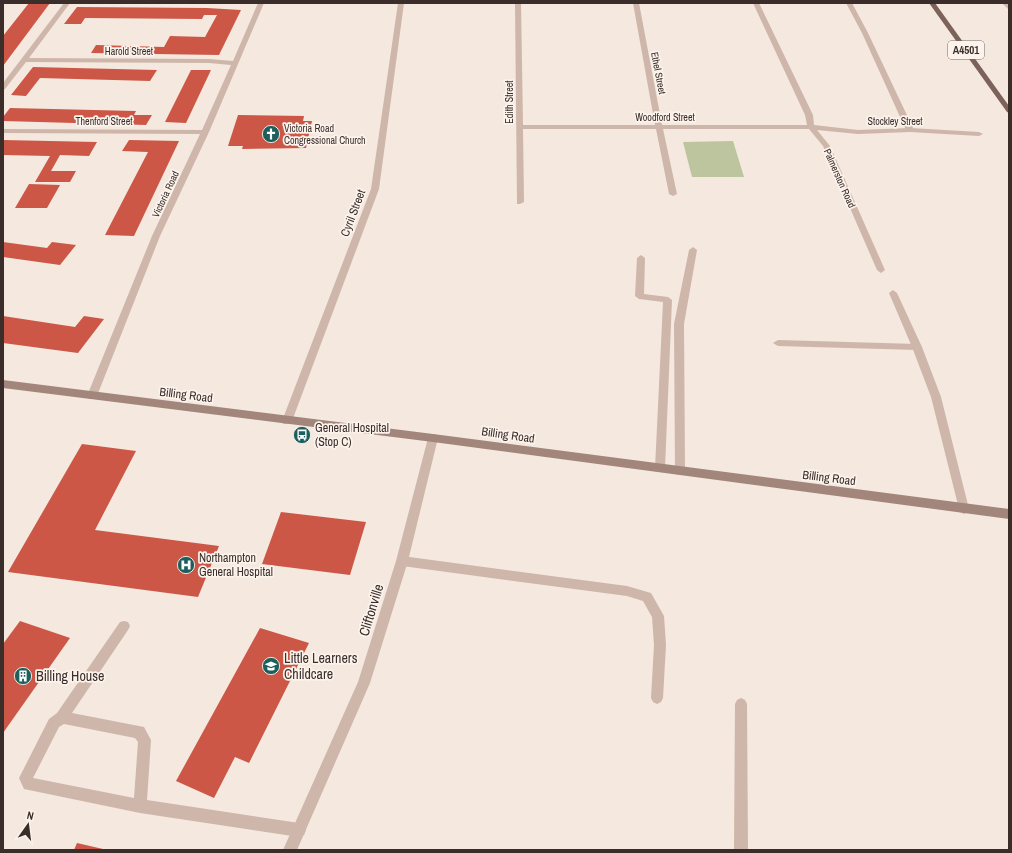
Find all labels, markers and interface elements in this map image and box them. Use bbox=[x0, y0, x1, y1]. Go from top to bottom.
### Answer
road number: A4501 bbox=[948, 41, 984, 59]
street label: Harold Street bbox=[105, 45, 154, 58]
street label: Ethel Street bbox=[648, 51, 669, 96]
street label: Edith Street bbox=[503, 80, 516, 124]
street label: Woodford Street bbox=[635, 111, 696, 124]
street label: Thenford Street bbox=[76, 115, 133, 128]
street label: Stockley Street bbox=[867, 115, 923, 128]
place label: Victoria Road Congressional Church bbox=[284, 122, 366, 147]
church icon: Victoria Road Congressional Church bbox=[261, 124, 281, 144]
street label: Palmerston Road bbox=[821, 147, 858, 210]
street label: Victoria Road bbox=[149, 169, 182, 220]
street label: Cyril Street bbox=[337, 187, 369, 239]
street label: Billing Road bbox=[158, 384, 214, 406]
place label: General Hospital (Stop C) bbox=[315, 420, 389, 450]
street label: Billing Road bbox=[480, 423, 536, 447]
bus stop icon: General Hospital (Stop C) bbox=[292, 425, 312, 445]
street label: Billing Road bbox=[801, 467, 857, 489]
place label: Northampton General Hospital bbox=[199, 550, 273, 580]
hospital icon: Northampton General Hospital bbox=[176, 555, 196, 575]
street label: Cliftonville bbox=[355, 582, 387, 638]
place label: Little Learners Childcare bbox=[284, 649, 358, 683]
school or university icon: Little Learners Childcare bbox=[261, 656, 281, 676]
building icon: Billing House bbox=[13, 666, 33, 686]
place label: Billing House bbox=[36, 667, 104, 685]
north arrow bbox=[8, 805, 48, 845]
text: N bbox=[26, 808, 35, 823]

